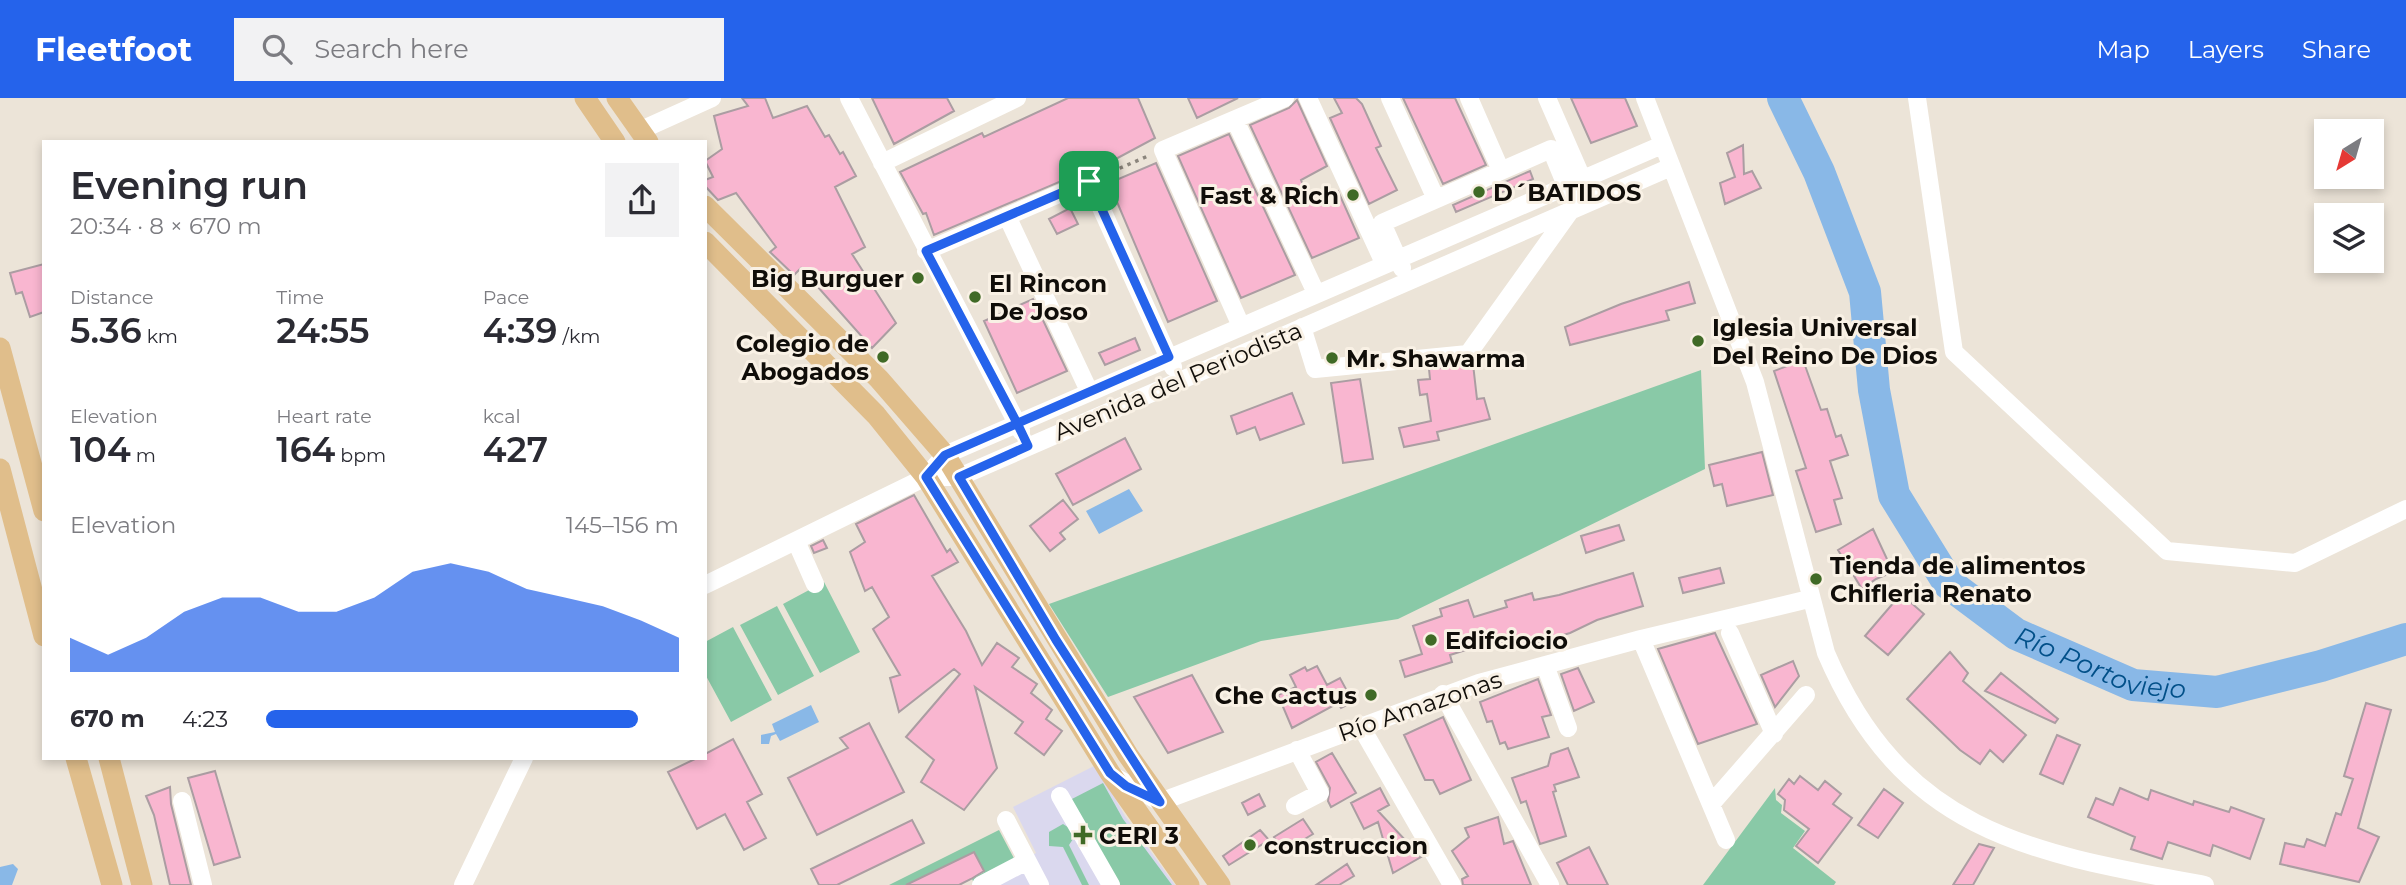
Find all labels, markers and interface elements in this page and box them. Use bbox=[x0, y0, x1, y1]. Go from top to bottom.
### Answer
search box bbox=[234, 18, 724, 81]
text: Fleetfoot bbox=[35, 29, 192, 69]
icon: search bbox=[258, 30, 296, 68]
text: Search here bbox=[314, 33, 469, 65]
text: Map bbox=[2096, 35, 2150, 64]
text: Layers bbox=[2188, 35, 2264, 64]
text: Share bbox=[2302, 35, 2371, 64]
north arrow bbox=[2314, 119, 2384, 189]
map controls bbox=[2314, 119, 2384, 273]
pin bbox=[1059, 151, 1119, 211]
text: Evening run bbox=[70, 162, 308, 209]
icon: arrive bbox=[1070, 162, 1108, 200]
button: share bbox=[605, 163, 679, 237]
place label: D´BATIDOS bbox=[1493, 178, 1641, 207]
place label: Fast & Rich bbox=[1199, 181, 1339, 210]
marker: D´BATIDOS bbox=[1471, 184, 1487, 200]
marker: Fast & Rich bbox=[1345, 187, 1361, 203]
button: layers bbox=[2314, 203, 2384, 273]
text: 20:34 · 8 × 670 m bbox=[70, 212, 262, 240]
place label: Big Burguer bbox=[751, 264, 904, 293]
place label: El Rincon De Joso bbox=[989, 269, 1107, 326]
marker: Big Burguer bbox=[910, 270, 926, 286]
text: Distance bbox=[70, 286, 153, 309]
text: Time bbox=[276, 286, 324, 309]
text: Pace bbox=[483, 286, 529, 309]
marker: El Rincon De Joso bbox=[967, 289, 983, 305]
text: 5.36 bbox=[70, 309, 142, 352]
text: 24:55 bbox=[276, 309, 369, 352]
text: 4:39 bbox=[483, 309, 558, 352]
place label: Iglesia Universal Del Reino De Dios bbox=[1712, 313, 1938, 370]
street label: Avenida del Periodista bbox=[1050, 316, 1306, 446]
text: km bbox=[142, 325, 178, 348]
text: /km bbox=[558, 325, 600, 348]
place label: Colegio de Abogados bbox=[736, 329, 869, 386]
marker: Iglesia Universal Del Reino De Dios bbox=[1690, 333, 1706, 349]
place label: Mr. Shawarma bbox=[1346, 344, 1526, 373]
marker: Colegio de Abogados bbox=[875, 349, 891, 365]
marker: Mr. Shawarma bbox=[1324, 350, 1340, 366]
text: Elevation bbox=[70, 405, 158, 428]
text: Heart rate bbox=[276, 405, 372, 428]
text: kcal bbox=[483, 405, 521, 428]
text: 104 bbox=[70, 428, 131, 471]
text: 164 bbox=[276, 428, 335, 471]
text: 427 bbox=[483, 428, 548, 471]
text: m bbox=[131, 444, 156, 467]
text: bpm bbox=[335, 444, 386, 467]
text: Elevation bbox=[70, 511, 176, 539]
text: 145–156 m bbox=[566, 511, 679, 539]
place label: Tienda de alimentos Chifleria Renato bbox=[1830, 551, 2086, 608]
marker: Tienda de alimentos Chifleria Renato bbox=[1808, 571, 1824, 587]
water label: Río Portoviejo bbox=[2010, 620, 2187, 705]
place label: Edifciocio bbox=[1445, 626, 1568, 655]
marker: Edifciocio bbox=[1423, 632, 1439, 648]
street label: Río Amazonas bbox=[1334, 664, 1506, 748]
place label: Che Cactus bbox=[1215, 681, 1357, 710]
marker: Che Cactus bbox=[1363, 687, 1379, 703]
text: 670 m bbox=[70, 705, 145, 733]
text: 4:23 bbox=[182, 705, 228, 733]
place label: CERI 3 bbox=[1099, 821, 1179, 850]
marker: CERI 3 bbox=[1073, 825, 1093, 845]
place label: construccion bbox=[1264, 831, 1428, 860]
marker: construccion bbox=[1242, 837, 1258, 853]

